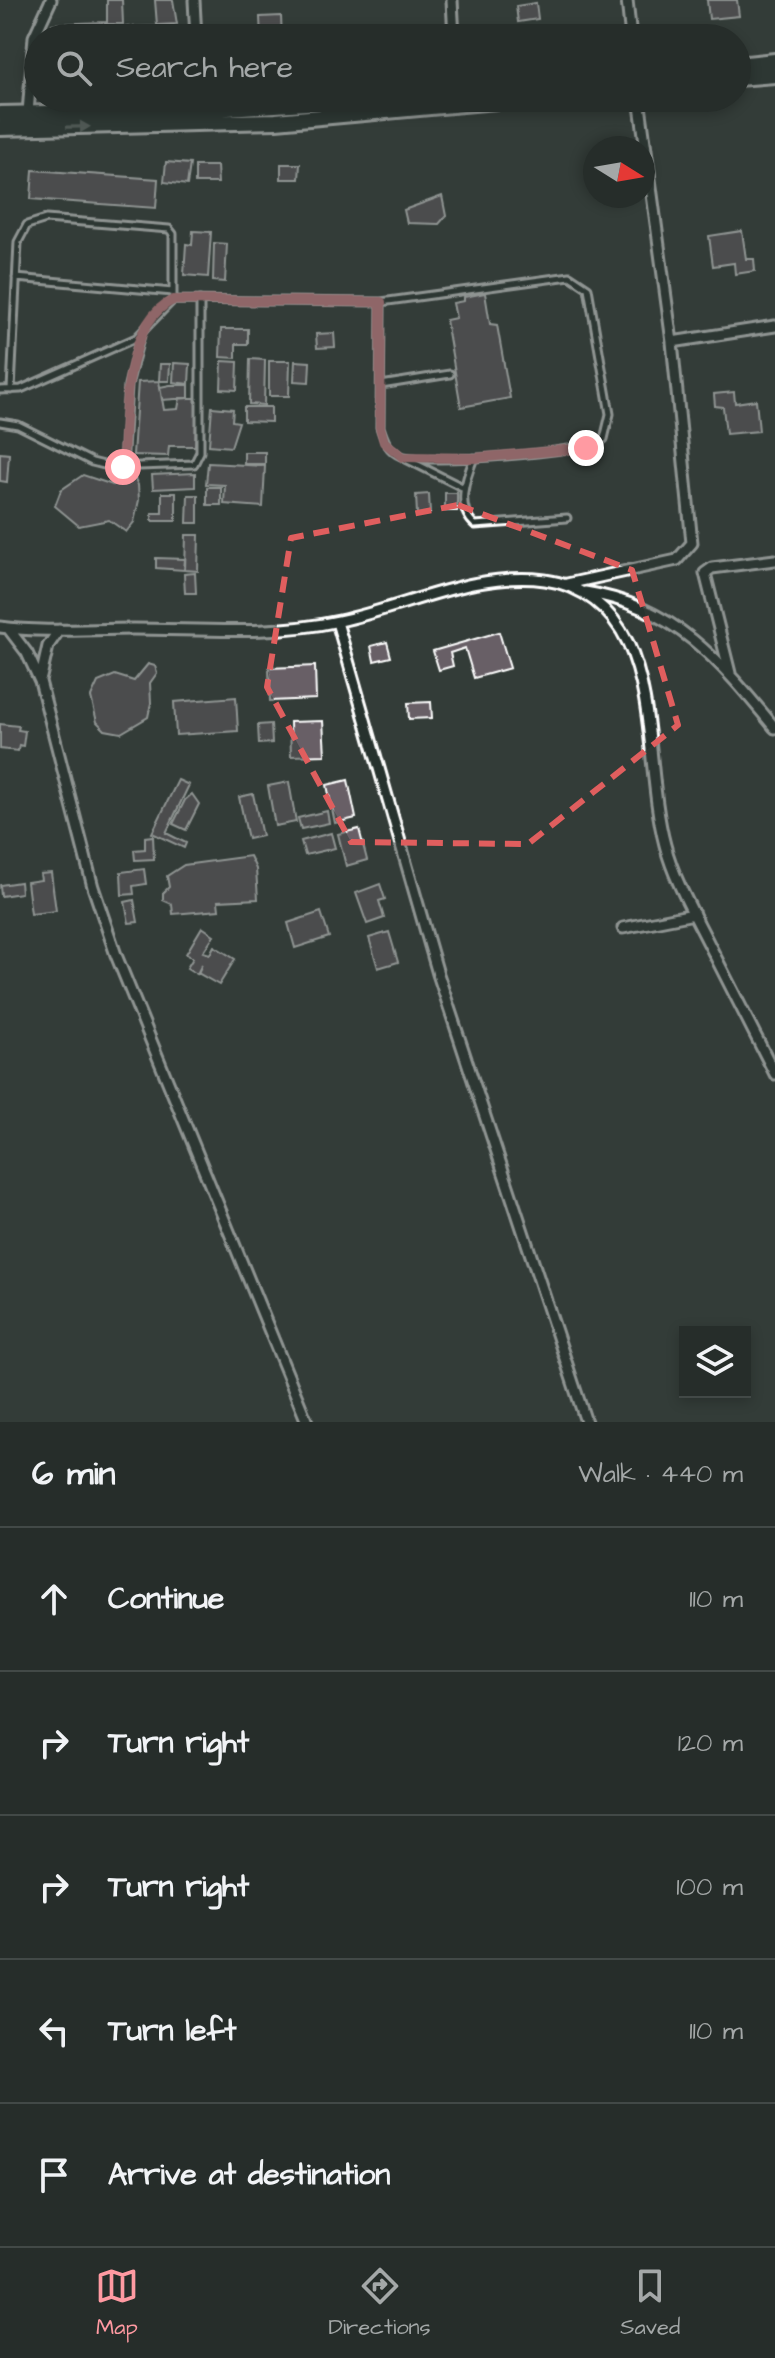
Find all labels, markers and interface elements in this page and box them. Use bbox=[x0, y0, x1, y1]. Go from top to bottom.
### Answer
search box bbox=[24, 24, 751, 112]
icon: search bbox=[52, 46, 96, 90]
text: Search here bbox=[116, 47, 293, 89]
one-way arrow bbox=[66, 121, 91, 133]
north arrow bbox=[583, 136, 655, 208]
route end bbox=[568, 430, 604, 466]
route start bbox=[105, 449, 141, 485]
map controls bbox=[679, 1326, 751, 1398]
button: layers bbox=[679, 1326, 751, 1398]
text: 6 min bbox=[32, 1450, 116, 1498]
text: Walk · 440 m bbox=[578, 1456, 743, 1492]
icon: ahead bbox=[32, 1577, 76, 1621]
text: Continue bbox=[108, 1578, 224, 1620]
text: 110 m bbox=[689, 1581, 743, 1617]
icon: right bbox=[32, 1721, 76, 1765]
text: Turn right bbox=[108, 1722, 249, 1764]
text: 120 m bbox=[678, 1725, 743, 1761]
icon: right bbox=[32, 1865, 76, 1909]
text: Turn right bbox=[108, 1866, 249, 1908]
text: 100 m bbox=[676, 1869, 743, 1905]
icon: left bbox=[32, 2009, 76, 2053]
text: Turn left bbox=[108, 2010, 236, 2052]
text: 110 m bbox=[689, 2013, 743, 2049]
icon: arrive bbox=[32, 2153, 76, 2197]
text: Arrive at destination bbox=[108, 2154, 390, 2196]
tab: Map bbox=[95, 2264, 139, 2343]
tab: Directions bbox=[328, 2264, 431, 2343]
tab: Saved bbox=[620, 2264, 680, 2343]

